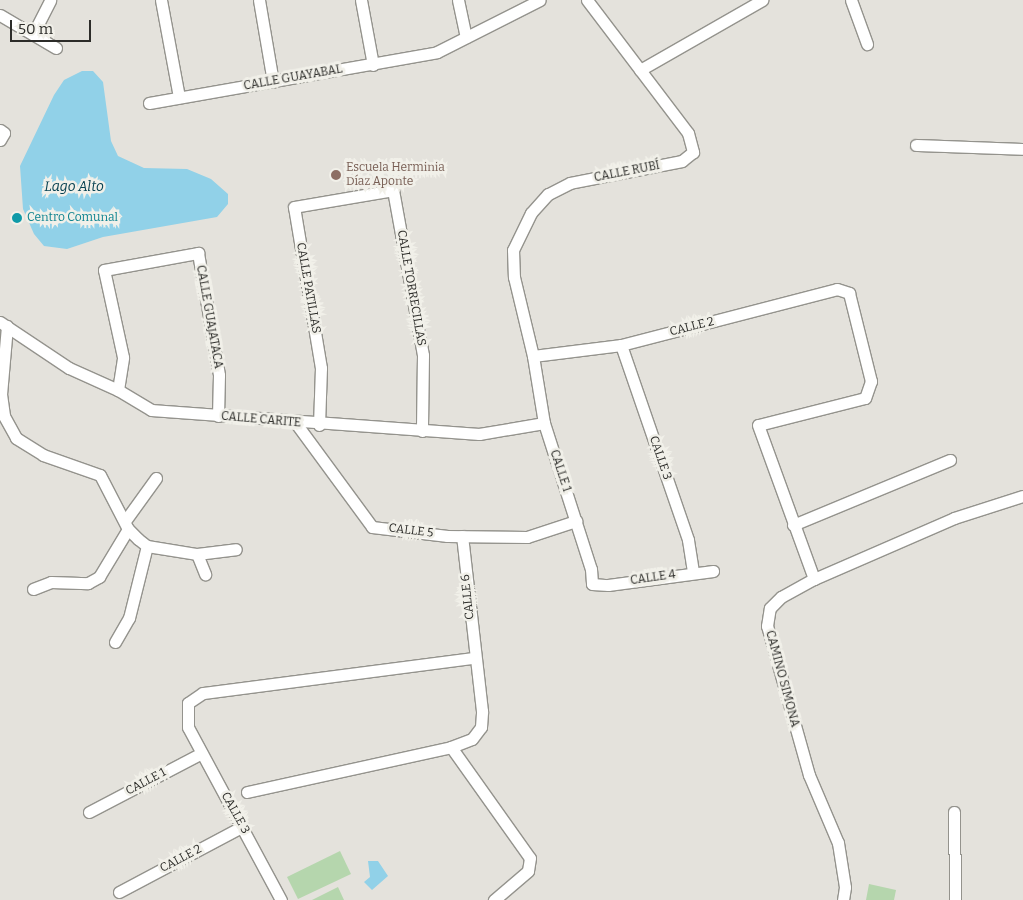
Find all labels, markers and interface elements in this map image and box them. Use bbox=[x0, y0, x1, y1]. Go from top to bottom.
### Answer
scale bar bbox=[12, 10, 94, 42]
text: 50 m bbox=[18, 20, 53, 38]
street label: CALLE GUAYABAL bbox=[242, 62, 344, 94]
street label: CALLE RUBÍ bbox=[593, 159, 661, 185]
place label: Escuela Herminia Díaz Aponte bbox=[346, 161, 445, 189]
marker: Escuela Herminia Díaz Aponte bbox=[330, 169, 342, 181]
water label: Lago Alto bbox=[44, 179, 104, 195]
place label: Centro Comunal bbox=[27, 211, 118, 225]
marker: Centro Comunal bbox=[11, 212, 23, 224]
street label: CALLE TORRECILLAS bbox=[394, 229, 428, 347]
street label: CALLE PATILLAS bbox=[293, 241, 323, 335]
street label: CALLE GUAJATACA bbox=[193, 264, 225, 370]
street label: CALLE 2 bbox=[668, 315, 716, 339]
street label: CALLE CARITE bbox=[220, 409, 302, 431]
street label: CALLE 3 bbox=[646, 434, 674, 482]
street label: CALLE 1 bbox=[546, 448, 574, 494]
street label: CALLE 5 bbox=[388, 521, 434, 541]
street label: CALLE 4 bbox=[629, 568, 677, 588]
street label: CALLE 6 bbox=[458, 574, 478, 620]
street label: CAMINO SIMONA bbox=[762, 629, 802, 729]
street label: CALLE 1 bbox=[123, 765, 169, 799]
street label: CALLE 3 bbox=[218, 790, 252, 836]
street label: CALLE 2 bbox=[158, 842, 204, 876]

